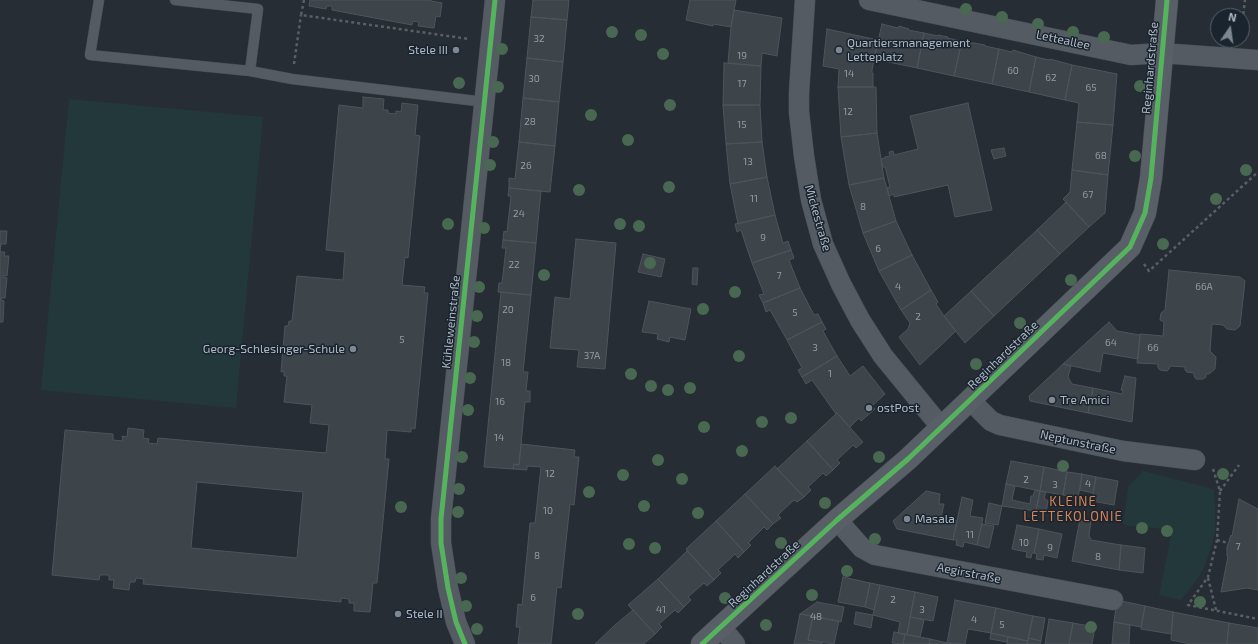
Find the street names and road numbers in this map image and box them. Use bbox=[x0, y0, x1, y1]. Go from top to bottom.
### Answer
street label: Reginhardstraße bbox=[1139, 21, 1161, 115]
street label: Letteallee bbox=[1035, 27, 1091, 53]
street label: Mickestraße bbox=[802, 183, 834, 253]
street label: Kühleweinstraße bbox=[439, 275, 463, 369]
street label: Reginhardstraße bbox=[965, 318, 1041, 392]
street label: Neptunstraße bbox=[1039, 427, 1117, 457]
street label: Reginhardstraße bbox=[725, 537, 803, 611]
street label: Aegirstraße bbox=[936, 560, 1002, 586]

